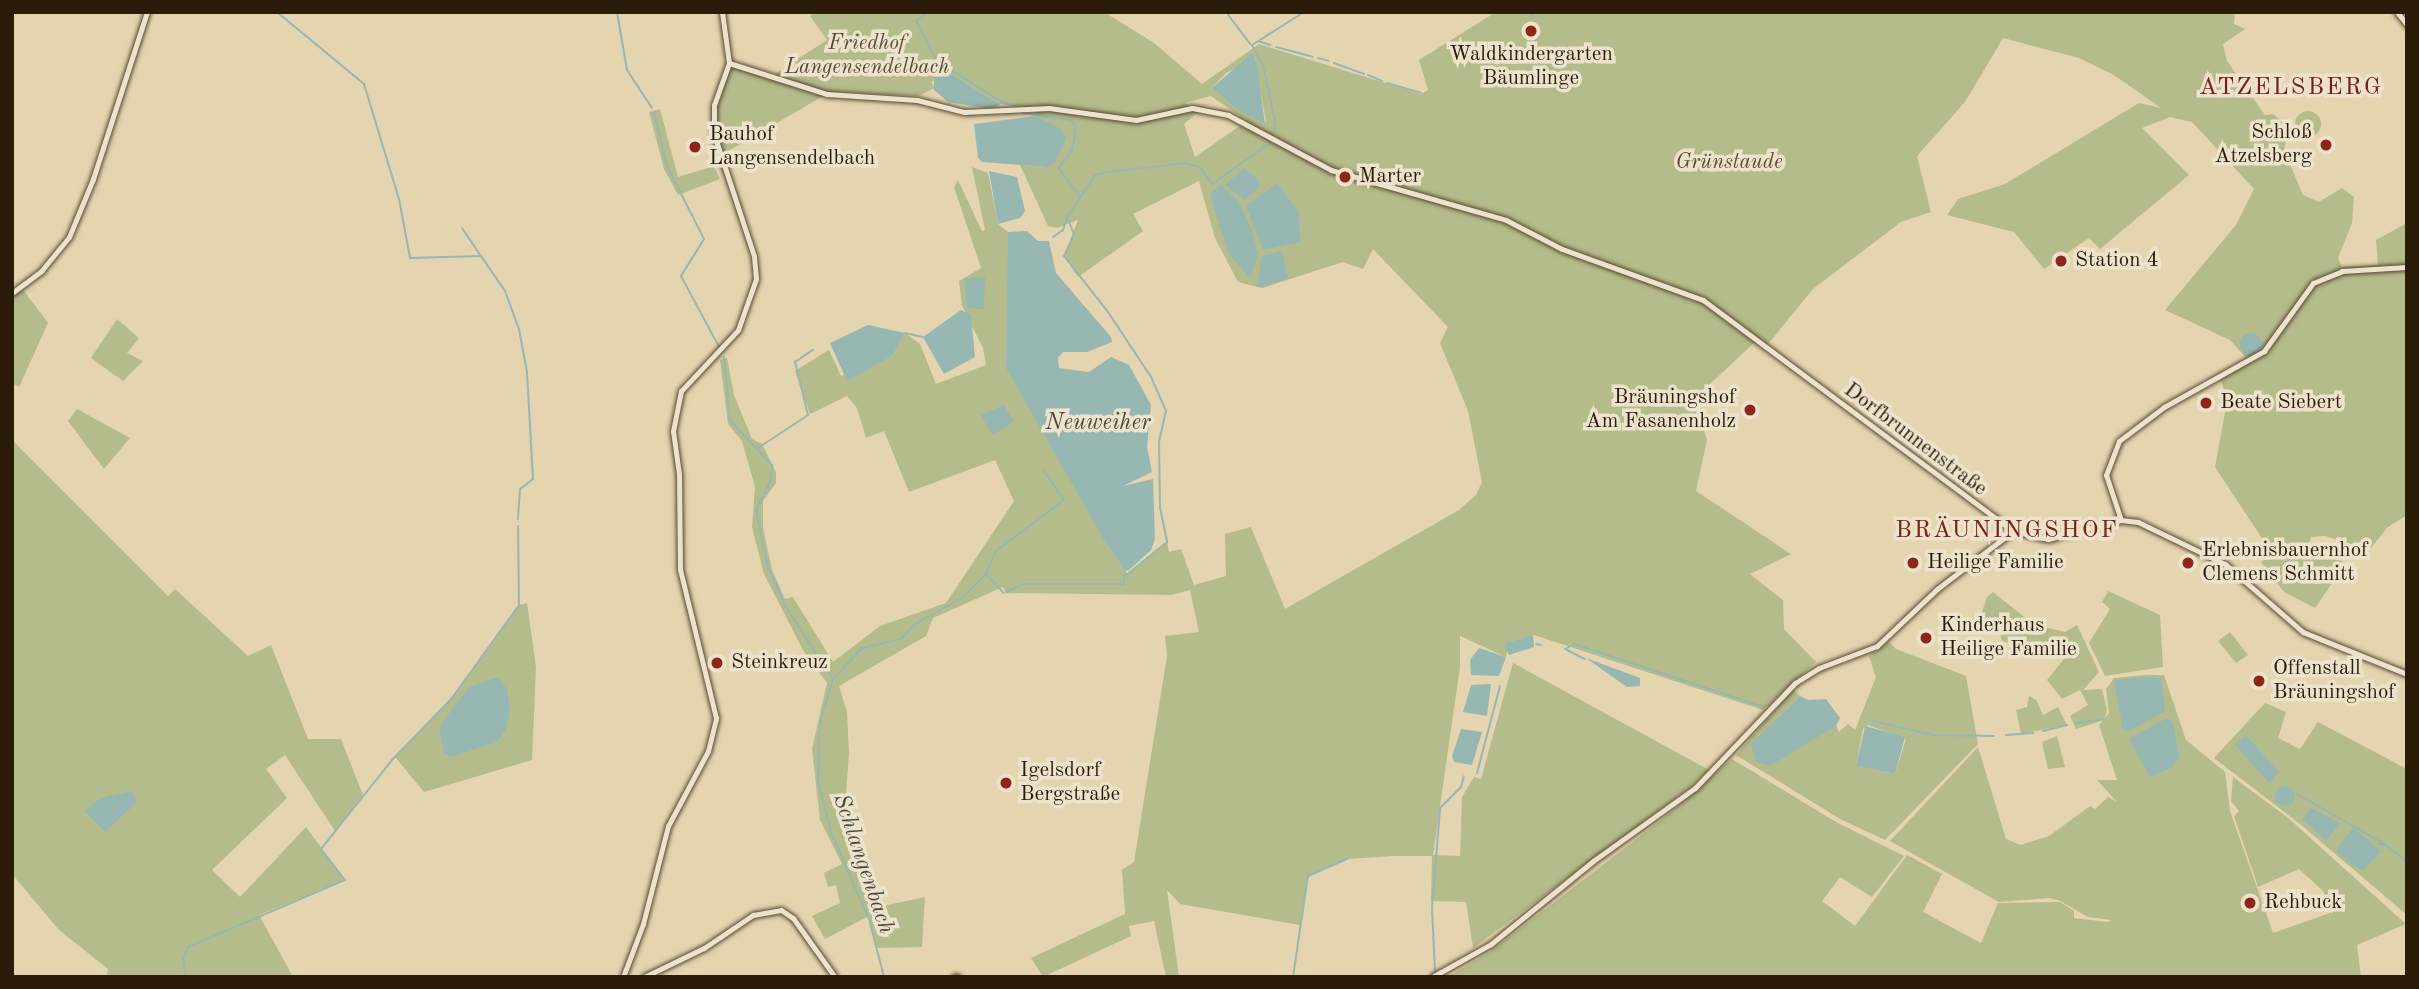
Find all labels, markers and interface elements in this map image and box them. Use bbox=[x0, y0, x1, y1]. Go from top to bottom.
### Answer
marker: Waldkindergarten Bäumlinge bbox=[1523, 23, 1539, 39]
park label: Friedhof Langensendelbach bbox=[785, 31, 949, 81]
place label: Waldkindergarten Bäumlinge bbox=[1449, 42, 1613, 92]
district label: ATZELSBERG bbox=[2200, 75, 2382, 103]
place label: Schloß Atzelsberg bbox=[2215, 120, 2312, 170]
place label: Bauhof Langensendelbach bbox=[709, 122, 875, 172]
marker: Schloß Atzelsberg bbox=[2318, 137, 2334, 153]
marker: Bauhof Langensendelbach bbox=[687, 139, 703, 155]
park label: Grünstaude bbox=[1675, 150, 1783, 176]
place label: Marter bbox=[1359, 164, 1421, 190]
marker: Marter bbox=[1337, 169, 1353, 185]
place label: Station 4 bbox=[2075, 248, 2159, 274]
marker: Station 4 bbox=[2053, 253, 2069, 269]
street label: Dorfbrunnenstraße bbox=[1838, 378, 1992, 502]
place label: Bräuningshof Am Fasanenholz bbox=[1586, 385, 1736, 435]
place label: Beate Siebert bbox=[2220, 390, 2342, 416]
marker: Beate Siebert bbox=[2198, 395, 2214, 411]
marker: Bräuningshof Am Fasanenholz bbox=[1742, 402, 1758, 418]
water label: Neuweiher bbox=[1045, 409, 1151, 437]
district label: BRÄUNINGSHOF bbox=[1897, 518, 2117, 546]
place label: Erlebnisbauernhof Clemens Schmitt bbox=[2202, 538, 2368, 588]
place label: Heilige Familie bbox=[1927, 550, 2064, 576]
marker: Heilige Familie bbox=[1905, 555, 1921, 571]
marker: Erlebnisbauernhof Clemens Schmitt bbox=[2180, 555, 2196, 571]
place label: Kinderhaus Heilige Familie bbox=[1940, 613, 2077, 663]
marker: Kinderhaus Heilige Familie bbox=[1918, 630, 1934, 646]
place label: Steinkreuz bbox=[731, 650, 828, 676]
marker: Steinkreuz bbox=[709, 655, 725, 671]
place label: Offenstall Bräuningshof bbox=[2273, 656, 2395, 706]
marker: Offenstall Bräuningshof bbox=[2251, 673, 2267, 689]
place label: Igelsdorf Bergstraße bbox=[1020, 758, 1120, 808]
marker: Igelsdorf Bergstraße bbox=[998, 775, 1014, 791]
water label: Schlangenbach bbox=[826, 790, 900, 938]
place label: Rehbuck bbox=[2264, 890, 2342, 916]
marker: Rehbuck bbox=[2242, 895, 2258, 911]

